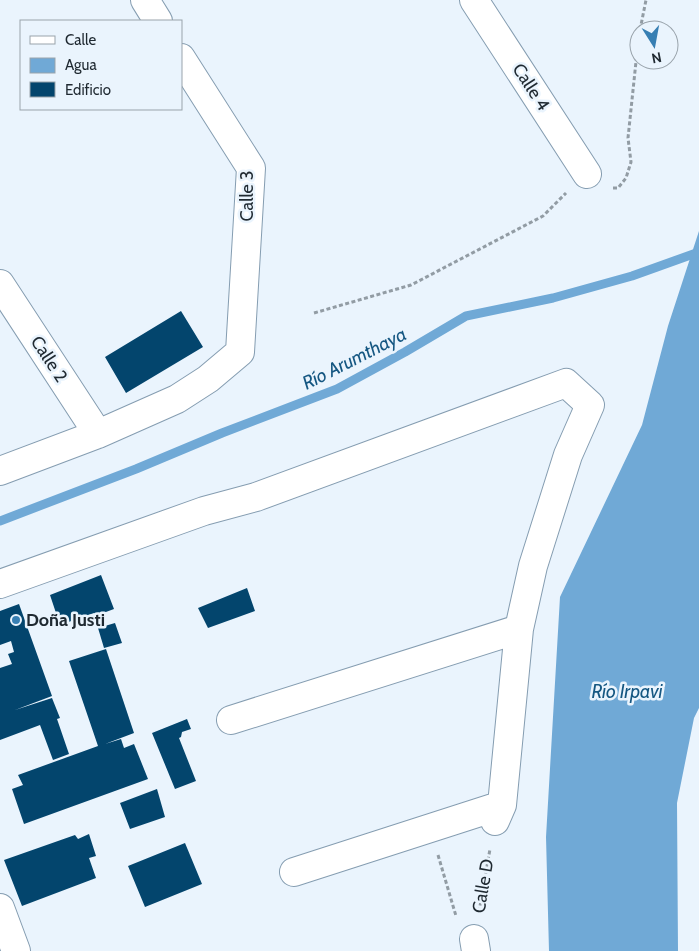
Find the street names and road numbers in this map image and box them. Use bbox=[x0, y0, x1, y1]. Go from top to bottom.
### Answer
street label: Calle 4 bbox=[508, 59, 554, 115]
street label: Calle 3 bbox=[236, 170, 258, 222]
street label: Calle 2 bbox=[26, 332, 72, 386]
street label: Calle D bbox=[467, 857, 499, 915]

